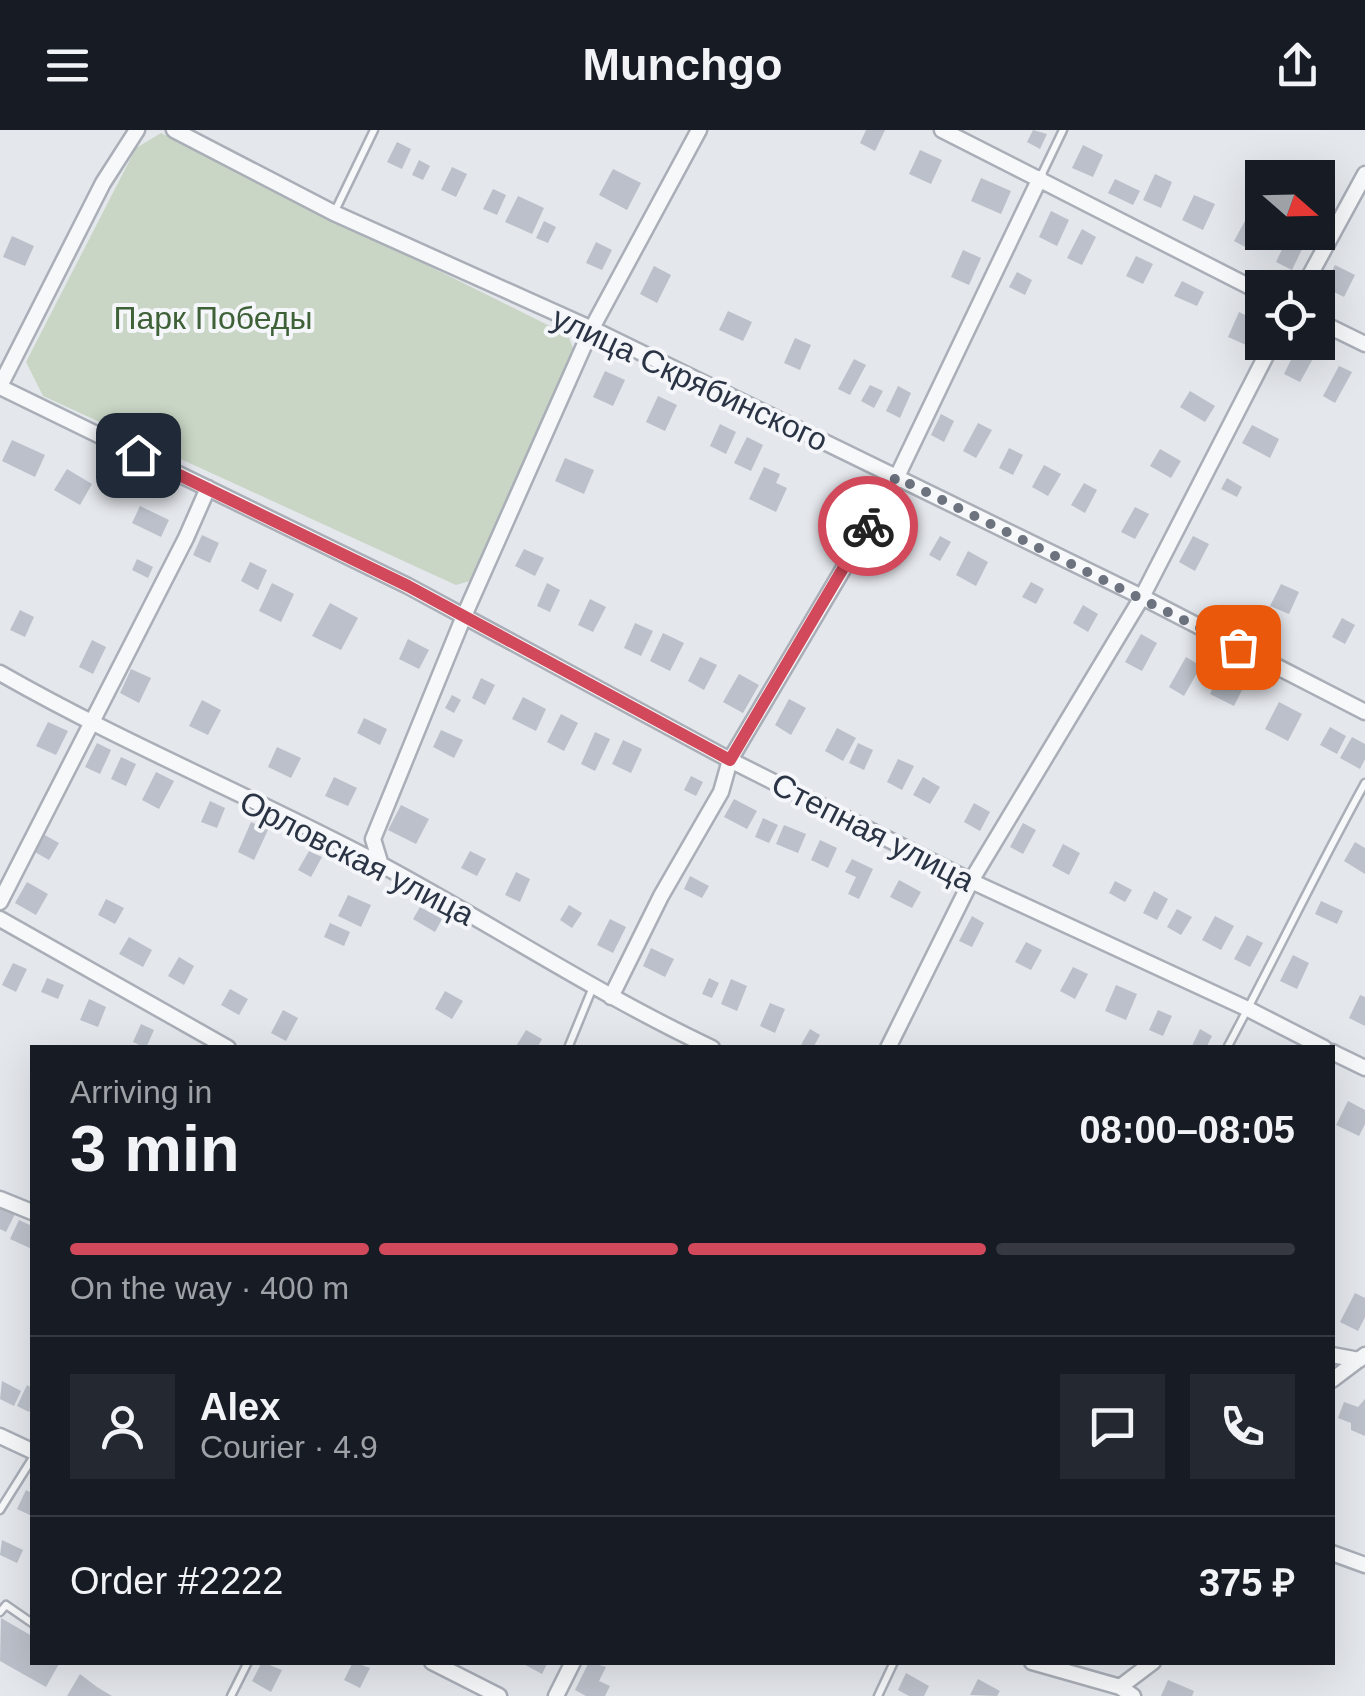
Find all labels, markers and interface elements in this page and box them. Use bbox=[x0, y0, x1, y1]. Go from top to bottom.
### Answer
icon: menu bbox=[40, 38, 95, 93]
icon: share bbox=[1270, 38, 1325, 93]
text: Munchgo bbox=[583, 39, 782, 90]
north arrow bbox=[1245, 160, 1335, 250]
map controls bbox=[1245, 160, 1335, 360]
button: locate bbox=[1245, 270, 1335, 360]
street label: улица Скрябинского bbox=[547, 299, 833, 459]
park label: Парк Победы bbox=[113, 300, 313, 336]
pin bbox=[96, 413, 181, 498]
icon: home bbox=[111, 428, 166, 483]
courier bbox=[818, 476, 918, 576]
icon: bike bbox=[841, 499, 896, 554]
pin bbox=[1196, 605, 1281, 690]
icon: bag bbox=[1211, 620, 1266, 675]
street label: Степная улица bbox=[766, 766, 980, 899]
street label: Орловская улица bbox=[234, 783, 480, 933]
text: Arriving in bbox=[70, 1074, 212, 1110]
text: 08:00–08:05 bbox=[1079, 1109, 1295, 1151]
text: 3 min bbox=[70, 1112, 240, 1185]
text: On the way · 400 m bbox=[70, 1270, 349, 1306]
button: person bbox=[70, 1374, 175, 1479]
button: chat bbox=[1060, 1374, 1165, 1479]
button: phone bbox=[1190, 1374, 1295, 1479]
text: Alex bbox=[200, 1386, 280, 1428]
text: Courier · 4.9 bbox=[200, 1429, 378, 1465]
text: Order #2222 bbox=[70, 1560, 283, 1602]
text: 375 ₽ bbox=[1199, 1562, 1295, 1604]

